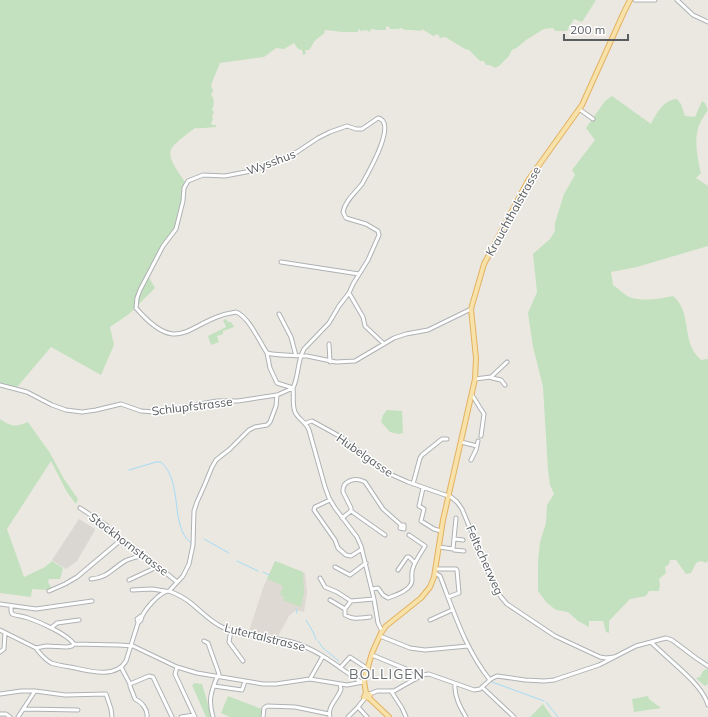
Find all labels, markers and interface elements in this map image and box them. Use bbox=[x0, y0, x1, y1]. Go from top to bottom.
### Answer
scale bar bbox=[564, 16, 628, 42]
text: 200 m bbox=[570, 22, 605, 37]
street label: Wysshus bbox=[244, 146, 298, 178]
street label: Krauchthalstrasse bbox=[482, 163, 544, 259]
street label: Schlupfstrasse bbox=[151, 394, 233, 418]
street label: Hubelgasse bbox=[334, 430, 396, 480]
street label: Stockhornstrasse bbox=[86, 509, 172, 579]
street label: Feltscherweg bbox=[463, 523, 507, 597]
street label: Lutertalstrasse bbox=[223, 620, 307, 654]
district label: BOLLIGEN bbox=[349, 665, 425, 683]

